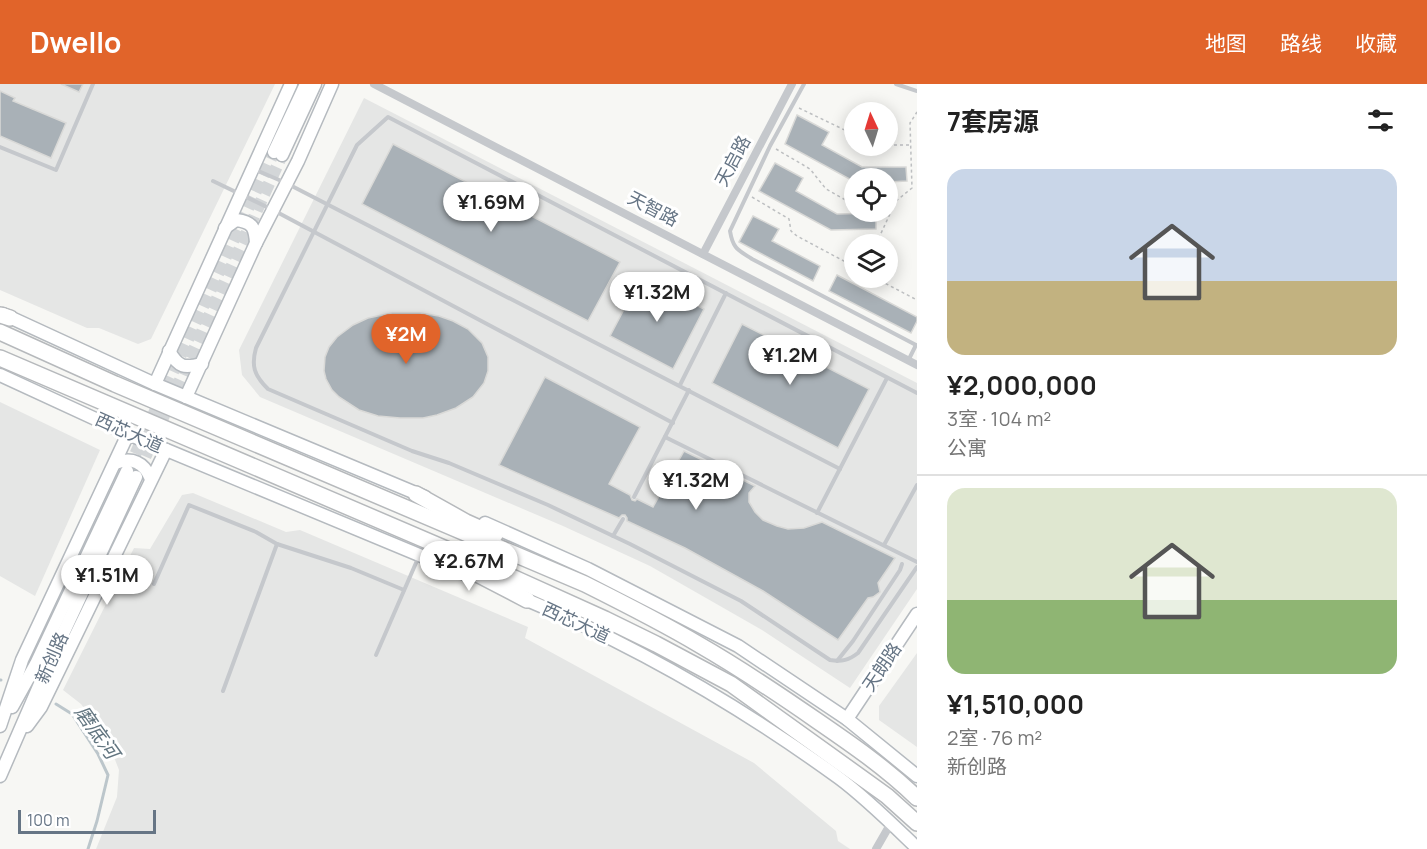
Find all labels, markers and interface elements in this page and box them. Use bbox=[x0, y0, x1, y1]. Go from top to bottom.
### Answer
text: Dwello bbox=[30, 23, 121, 61]
text: 地图 bbox=[1205, 29, 1247, 57]
text: 路线 bbox=[1280, 29, 1322, 57]
text: 收藏 bbox=[1355, 29, 1397, 57]
north arrow bbox=[844, 102, 898, 156]
map controls bbox=[844, 102, 898, 288]
text: 7套房源 bbox=[947, 103, 1039, 139]
icon: filters bbox=[1364, 104, 1397, 137]
street label: 天启路 bbox=[709, 131, 755, 190]
button: locate bbox=[844, 168, 898, 222]
pin: ¥1.69M bbox=[442, 182, 540, 233]
street label: 天智路 bbox=[624, 185, 683, 231]
text: ¥1.69M bbox=[457, 188, 525, 215]
icon: home bbox=[1118, 208, 1226, 316]
button: layers bbox=[844, 234, 898, 288]
pin: ¥1.32M bbox=[608, 272, 706, 323]
text: ¥1.32M bbox=[624, 278, 690, 305]
pin: ¥2M bbox=[377, 314, 435, 365]
text: ¥2M bbox=[385, 320, 427, 347]
pin: ¥1.2M bbox=[748, 335, 832, 386]
text: ¥1.2M bbox=[762, 341, 818, 368]
text: ¥2,000,000 bbox=[947, 367, 1097, 403]
text: 3室 · 104 m² bbox=[947, 405, 1051, 432]
street label: 西芯大道 bbox=[92, 406, 167, 458]
text: 公寓 bbox=[947, 434, 987, 461]
pin: ¥1.32M bbox=[647, 460, 745, 511]
text: ¥1.32M bbox=[663, 466, 729, 493]
icon: home bbox=[1118, 527, 1226, 635]
pin: ¥2.67M bbox=[420, 541, 518, 592]
text: ¥2.67M bbox=[434, 547, 504, 574]
pin: ¥1.51M bbox=[58, 555, 156, 606]
text: ¥1.51M bbox=[75, 561, 139, 588]
street label: 西芯大道 bbox=[539, 596, 614, 648]
street label: 新创路 bbox=[29, 628, 73, 687]
street label: 天朗路 bbox=[856, 637, 906, 696]
text: ¥1,510,000 bbox=[947, 686, 1084, 722]
water label: 磨底河 bbox=[69, 699, 128, 767]
text: 2室 · 76 m² bbox=[947, 724, 1042, 751]
text: 新创路 bbox=[947, 753, 1007, 780]
scale bar bbox=[18, 807, 156, 834]
text: 100 m bbox=[27, 809, 70, 831]

